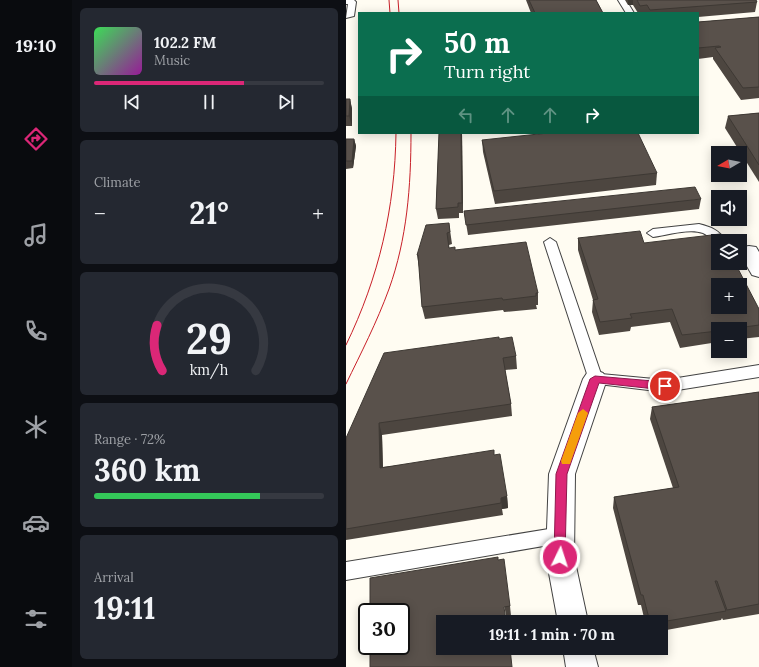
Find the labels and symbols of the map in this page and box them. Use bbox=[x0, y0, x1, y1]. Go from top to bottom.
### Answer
north arrow bbox=[711, 146, 747, 182]
pin bbox=[648, 369, 682, 403]
position arrow bbox=[539, 536, 581, 578]
speed limit sign: 30 bbox=[358, 603, 410, 655]

